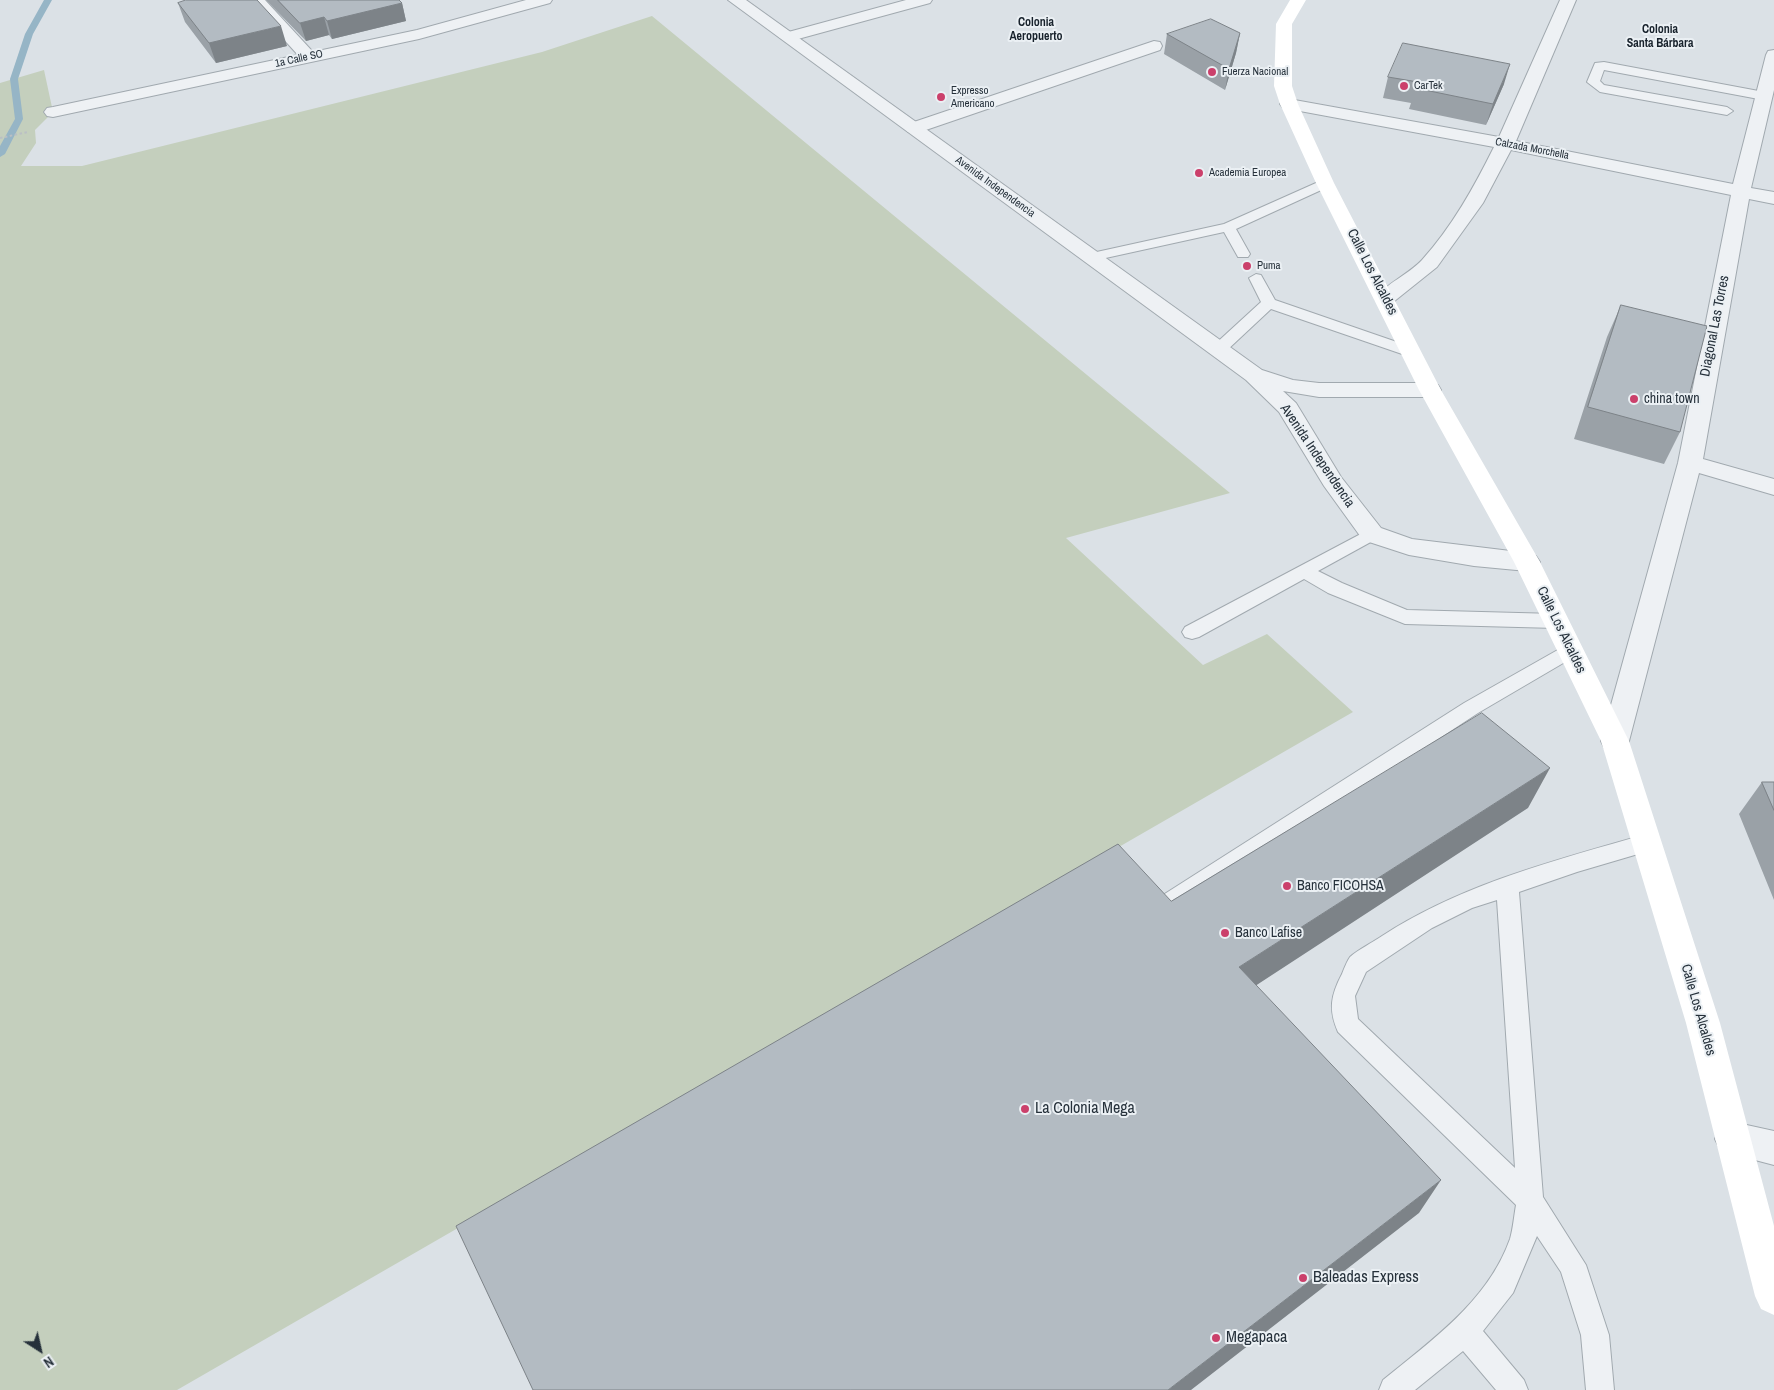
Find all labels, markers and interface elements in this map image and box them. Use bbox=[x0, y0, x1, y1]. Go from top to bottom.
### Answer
district label: Colonia Aeropuerto bbox=[1009, 16, 1063, 44]
district label: Colonia Santa Bárbara bbox=[1627, 23, 1693, 51]
street label: 1a Calle SO bbox=[274, 47, 324, 71]
place label: Fuerza Nacional bbox=[1222, 65, 1288, 79]
marker: Fuerza Nacional bbox=[1206, 66, 1218, 78]
place label: CarTek bbox=[1414, 79, 1443, 93]
marker: CarTek bbox=[1398, 80, 1410, 92]
place label: Expresso Americano bbox=[951, 84, 995, 110]
marker: Expresso Americano bbox=[935, 91, 947, 103]
street label: Calzada Morchella bbox=[1494, 135, 1570, 163]
street label: Avenida Independencia bbox=[953, 154, 1037, 220]
place label: Academia Europea bbox=[1209, 166, 1286, 180]
marker: Academia Europea bbox=[1193, 167, 1205, 179]
street label: Calle Los Alcaldes bbox=[1343, 226, 1401, 318]
place label: Puma bbox=[1257, 259, 1281, 273]
marker: Puma bbox=[1241, 260, 1253, 272]
street label: Diagonal Las Torres bbox=[1697, 274, 1733, 378]
place label: china town bbox=[1644, 391, 1700, 407]
marker: china town bbox=[1628, 393, 1640, 405]
street label: Avenida Independencia bbox=[1276, 401, 1358, 511]
street label: Calle Los Alcaldes bbox=[1533, 584, 1589, 676]
place label: Banco FICOHSA bbox=[1297, 878, 1384, 894]
marker: Banco FICOHSA bbox=[1281, 880, 1293, 892]
place label: Banco Lafise bbox=[1235, 925, 1302, 941]
marker: Banco Lafise bbox=[1219, 927, 1231, 939]
street label: Calle Los Alcaldes bbox=[1677, 962, 1719, 1058]
place label: La Colonia Mega bbox=[1035, 1099, 1135, 1119]
marker: La Colonia Mega bbox=[1019, 1103, 1031, 1115]
place label: Baleadas Express bbox=[1313, 1268, 1419, 1288]
marker: Baleadas Express bbox=[1297, 1272, 1309, 1284]
north arrow bbox=[15, 1325, 65, 1375]
place label: Megapaca bbox=[1226, 1328, 1287, 1348]
marker: Megapaca bbox=[1210, 1332, 1222, 1344]
text: N bbox=[40, 1353, 57, 1372]

